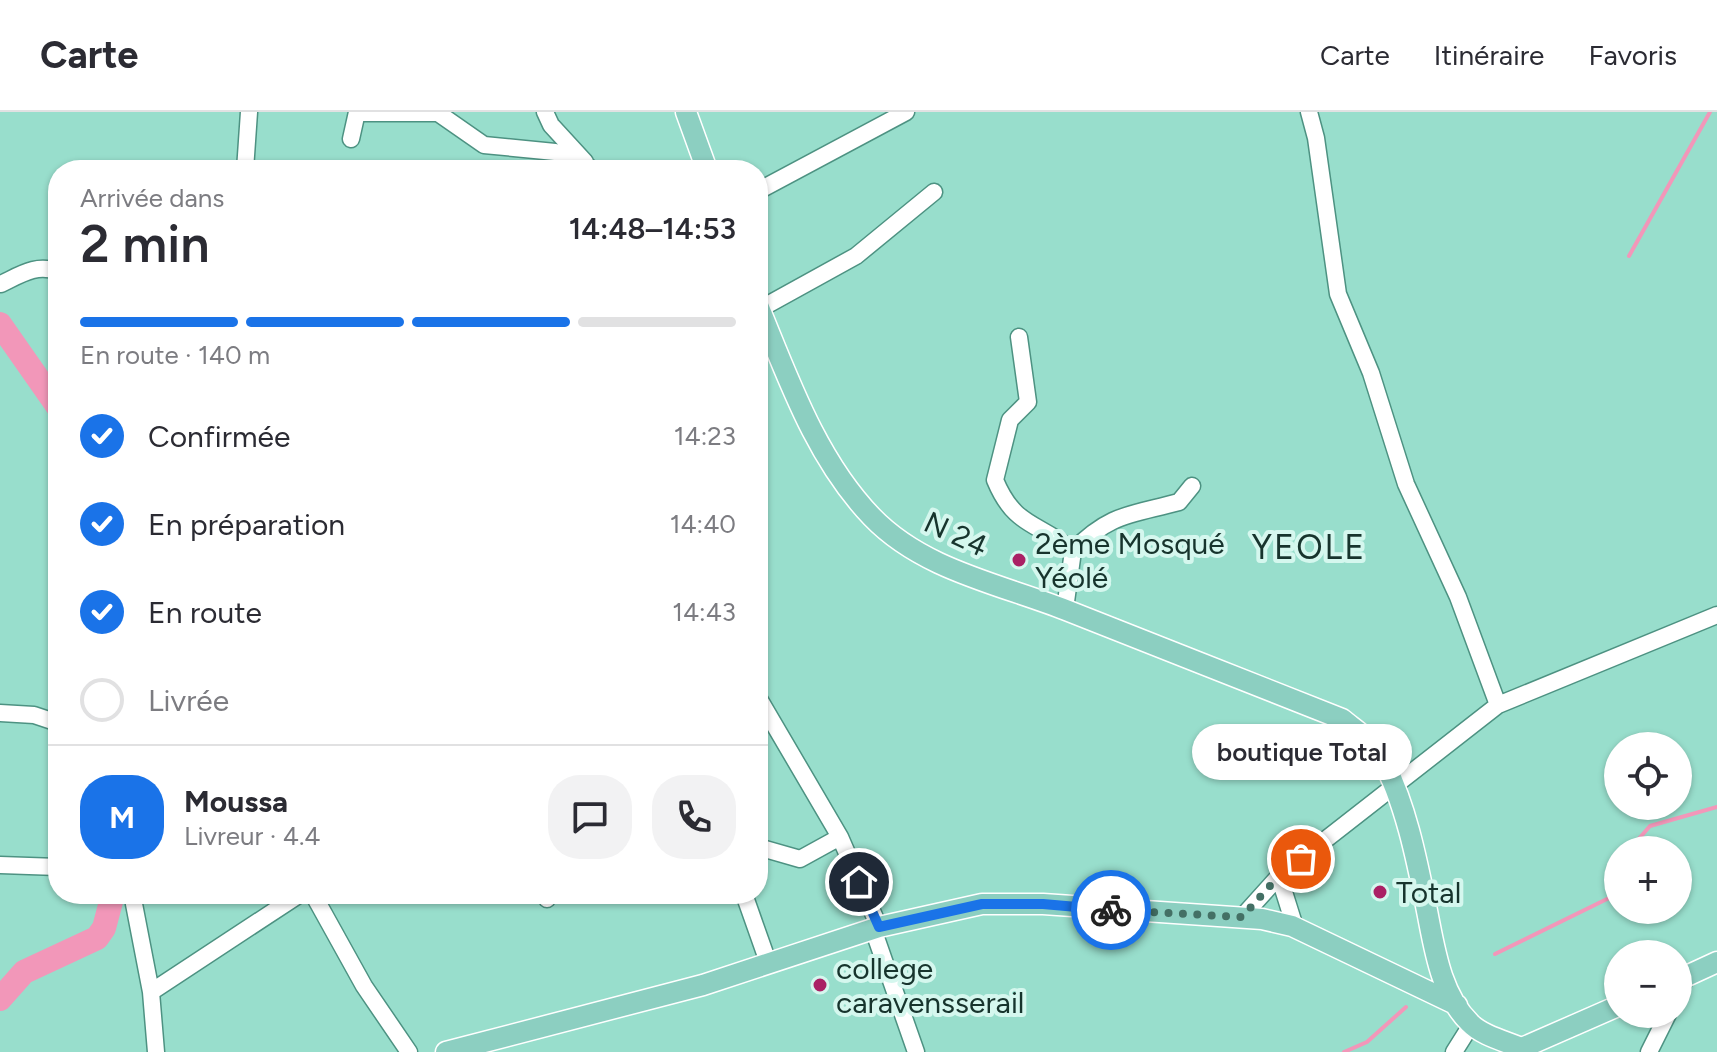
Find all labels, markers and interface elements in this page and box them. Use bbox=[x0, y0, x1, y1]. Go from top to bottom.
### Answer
text: Carte bbox=[40, 32, 138, 78]
text: Carte bbox=[1320, 38, 1390, 72]
text: Itinéraire bbox=[1434, 38, 1544, 72]
text: Favoris bbox=[1588, 38, 1677, 72]
text: Arrivée dans bbox=[80, 182, 224, 214]
text: 14:48–14:53 bbox=[569, 210, 736, 247]
text: 2 min bbox=[80, 213, 209, 275]
text: En route · 140 m bbox=[80, 339, 270, 371]
icon: check bbox=[80, 414, 124, 458]
text: Confirmée bbox=[148, 418, 290, 455]
text: 14:23 bbox=[674, 420, 736, 452]
icon: check bbox=[80, 502, 124, 546]
street label: N 24 bbox=[918, 503, 994, 565]
text: En préparation bbox=[148, 506, 345, 543]
text: 14:40 bbox=[670, 508, 736, 540]
place label: 2ème Mosqué Yéolé bbox=[1035, 525, 1225, 596]
district label: YEOLE bbox=[1252, 527, 1366, 568]
marker: 2ème Mosqué Yéolé bbox=[1010, 551, 1028, 569]
icon: check bbox=[80, 590, 124, 634]
text: En route bbox=[148, 594, 262, 631]
text: 14:43 bbox=[672, 596, 736, 628]
text: Livrée bbox=[148, 682, 229, 719]
callout: boutique Total bbox=[1191, 723, 1411, 779]
map controls bbox=[1604, 732, 1692, 1028]
button: locate bbox=[1604, 732, 1692, 820]
text: boutique Total bbox=[1217, 736, 1387, 768]
button: chat bbox=[548, 775, 632, 859]
button: phone bbox=[652, 775, 736, 859]
text: Moussa bbox=[184, 783, 288, 820]
text: M bbox=[109, 799, 135, 836]
text: Livreur · 4.4 bbox=[184, 820, 321, 852]
pin bbox=[1267, 825, 1335, 893]
button: + bbox=[1604, 836, 1692, 924]
icon: bag bbox=[1279, 837, 1323, 881]
pin bbox=[825, 848, 893, 916]
icon: home bbox=[837, 860, 881, 904]
courier bbox=[1071, 870, 1151, 950]
place label: Total bbox=[1396, 874, 1461, 911]
marker: Total bbox=[1371, 883, 1389, 901]
icon: bike bbox=[1089, 888, 1133, 932]
button: − bbox=[1604, 940, 1692, 1028]
place label: college caravensserail bbox=[836, 950, 1024, 1021]
marker: college caravensserail bbox=[811, 976, 829, 994]

